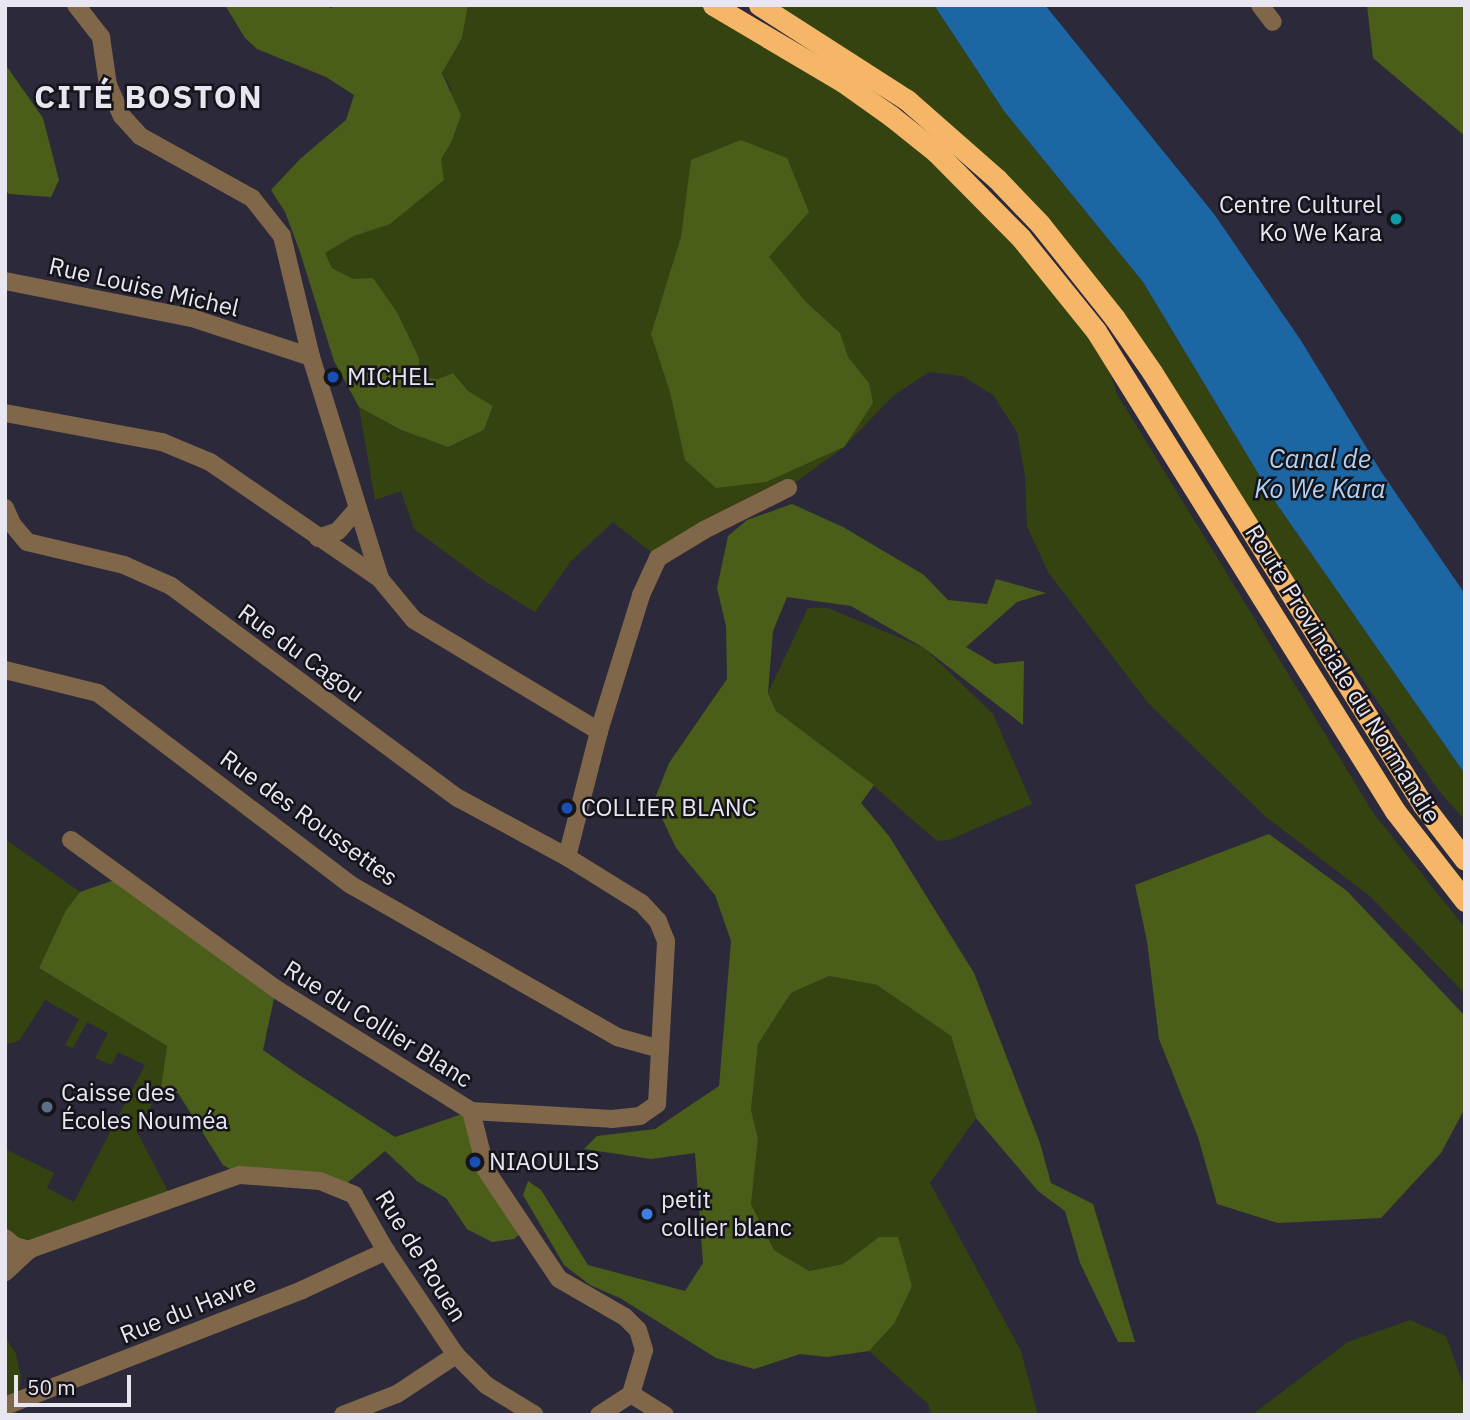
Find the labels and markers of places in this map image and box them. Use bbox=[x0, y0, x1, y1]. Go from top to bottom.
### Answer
place label: Centre Culturel Ko We Kara bbox=[1219, 191, 1382, 247]
marker: Centre Culturel Ko We Kara bbox=[1388, 211, 1404, 227]
place label: MICHEL bbox=[347, 363, 434, 391]
marker: MICHEL bbox=[325, 369, 341, 385]
place label: COLLIER BLANC bbox=[581, 794, 757, 822]
marker: COLLIER BLANC bbox=[559, 800, 575, 816]
place label: Caisse des Écoles Nouméa bbox=[61, 1079, 228, 1135]
marker: Caisse des Écoles Nouméa bbox=[39, 1099, 55, 1115]
place label: NIAOULIS bbox=[489, 1148, 599, 1176]
marker: NIAOULIS bbox=[467, 1154, 483, 1170]
place label: petit collier blanc bbox=[661, 1186, 792, 1242]
marker: petit collier blanc bbox=[639, 1206, 655, 1222]

